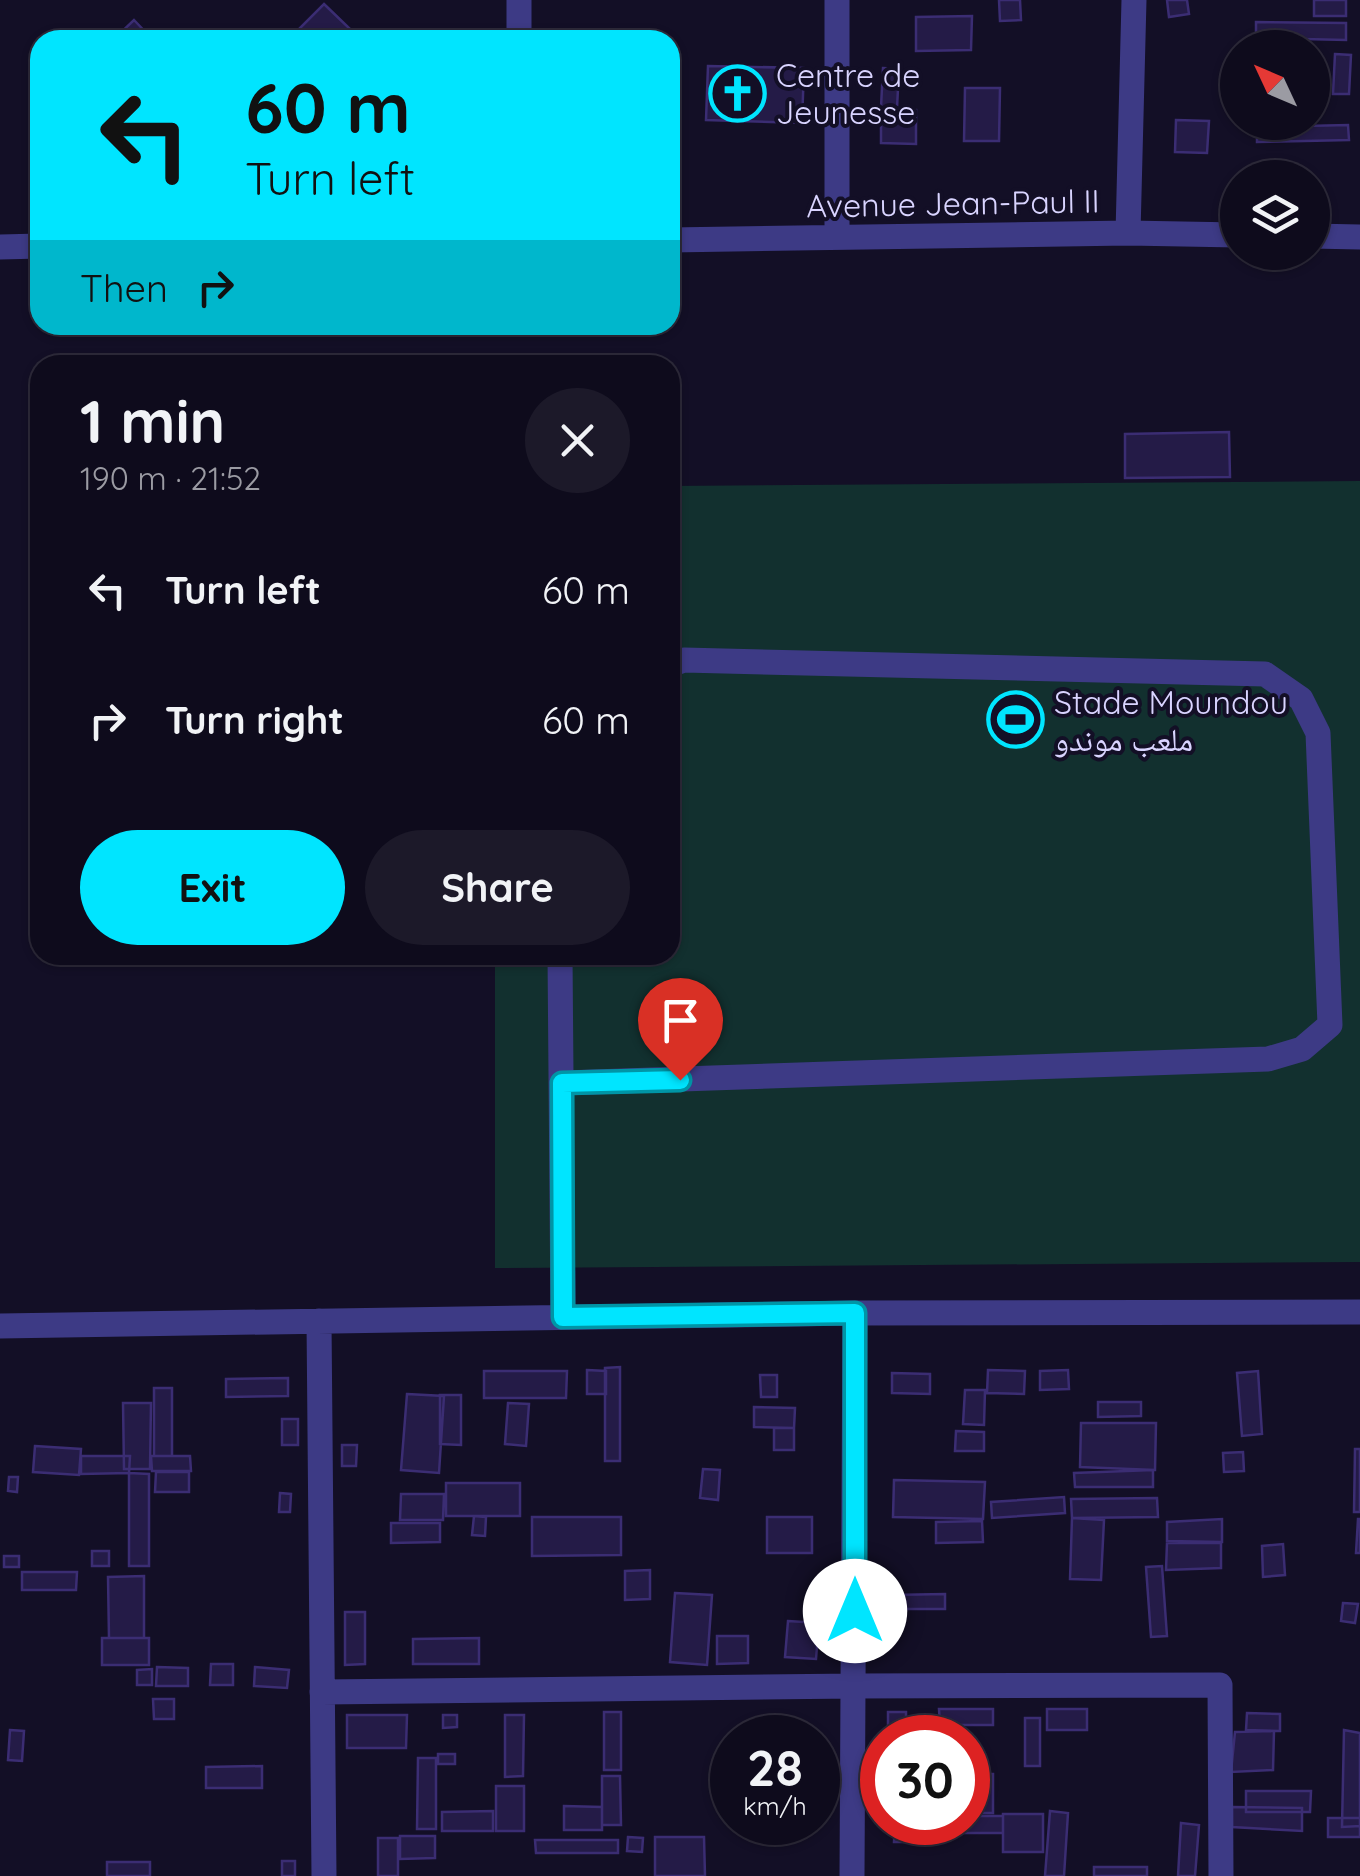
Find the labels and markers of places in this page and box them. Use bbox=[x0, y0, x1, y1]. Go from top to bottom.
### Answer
place label: Centre de Jeunesse bbox=[776, 55, 920, 132]
church icon: Centre de Jeunesse bbox=[707, 63, 767, 123]
place label: Stade Moundou ملعب موندو bbox=[1054, 682, 1288, 759]
sports icon: Stade Moundou ملعب موندو bbox=[985, 690, 1045, 750]
pin bbox=[638, 978, 723, 1081]

